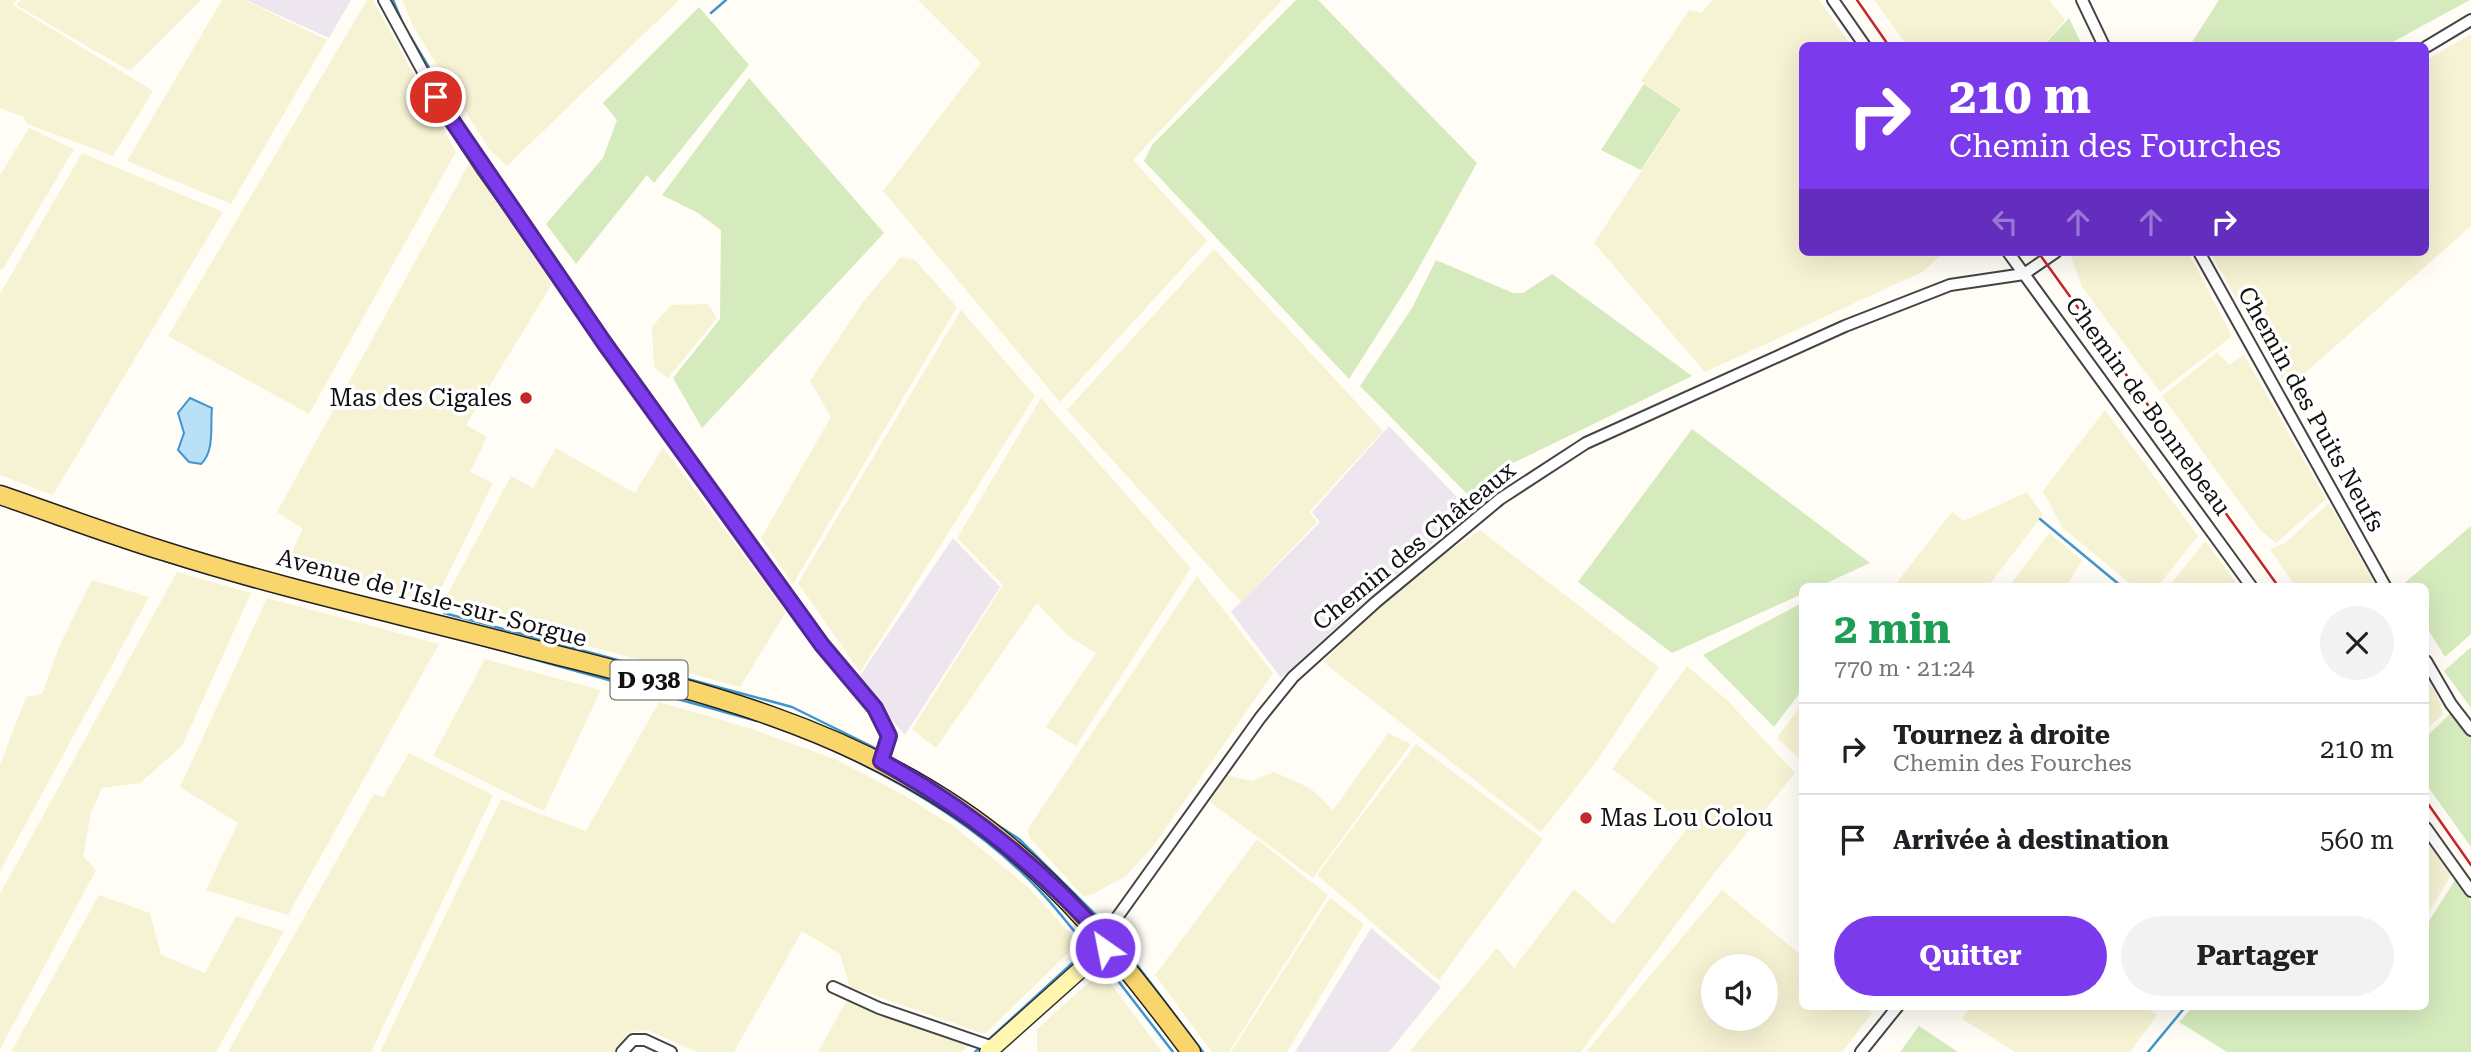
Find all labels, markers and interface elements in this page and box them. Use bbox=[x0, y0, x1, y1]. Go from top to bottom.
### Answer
pin bbox=[406, 67, 466, 127]
text: 210 m bbox=[1949, 68, 2091, 125]
icon: right bbox=[1834, 70, 1925, 161]
icon: arrive bbox=[417, 78, 455, 116]
text: Chemin des Fourches bbox=[1949, 127, 2281, 165]
icon: left bbox=[1986, 203, 2024, 241]
icon: ahead bbox=[2059, 203, 2097, 241]
icon: ahead bbox=[2132, 203, 2170, 241]
icon: right bbox=[2205, 203, 2243, 241]
street label: Chemin des Puits Neufs bbox=[2232, 282, 2390, 536]
street label: Chemin de Bonnebeau bbox=[2059, 291, 2237, 521]
place label: Mas des Cigales bbox=[329, 384, 512, 412]
marker: Mas des Cigales bbox=[518, 390, 534, 406]
street label: Chemin des Châteaux bbox=[1307, 456, 1521, 636]
street label: Avenue de l'Isle-sur-Sorgue bbox=[274, 543, 590, 653]
text: 2 min bbox=[1834, 604, 1951, 653]
button: close bbox=[2320, 606, 2394, 680]
text: 770 m · 21:24 bbox=[1834, 655, 1974, 682]
road number: D 938 bbox=[610, 660, 688, 700]
text: Tournez à droite bbox=[1893, 720, 2110, 750]
icon: right bbox=[1834, 730, 1872, 768]
text: 210 m bbox=[2320, 734, 2394, 764]
text: Chemin des Fourches bbox=[1893, 750, 2132, 777]
place label: Mas Lou Colou bbox=[1600, 804, 1773, 832]
marker: Mas Lou Colou bbox=[1578, 810, 1594, 826]
icon: arrive bbox=[1834, 821, 1872, 859]
text: Arrivée à destination bbox=[1893, 825, 2169, 855]
text: 560 m bbox=[2320, 825, 2394, 855]
position arrow bbox=[1068, 911, 1142, 985]
button: Quitter bbox=[1834, 916, 2107, 996]
button: Partager bbox=[2121, 916, 2394, 996]
map controls bbox=[1701, 954, 1778, 1031]
button: sound bbox=[1701, 954, 1778, 1031]

